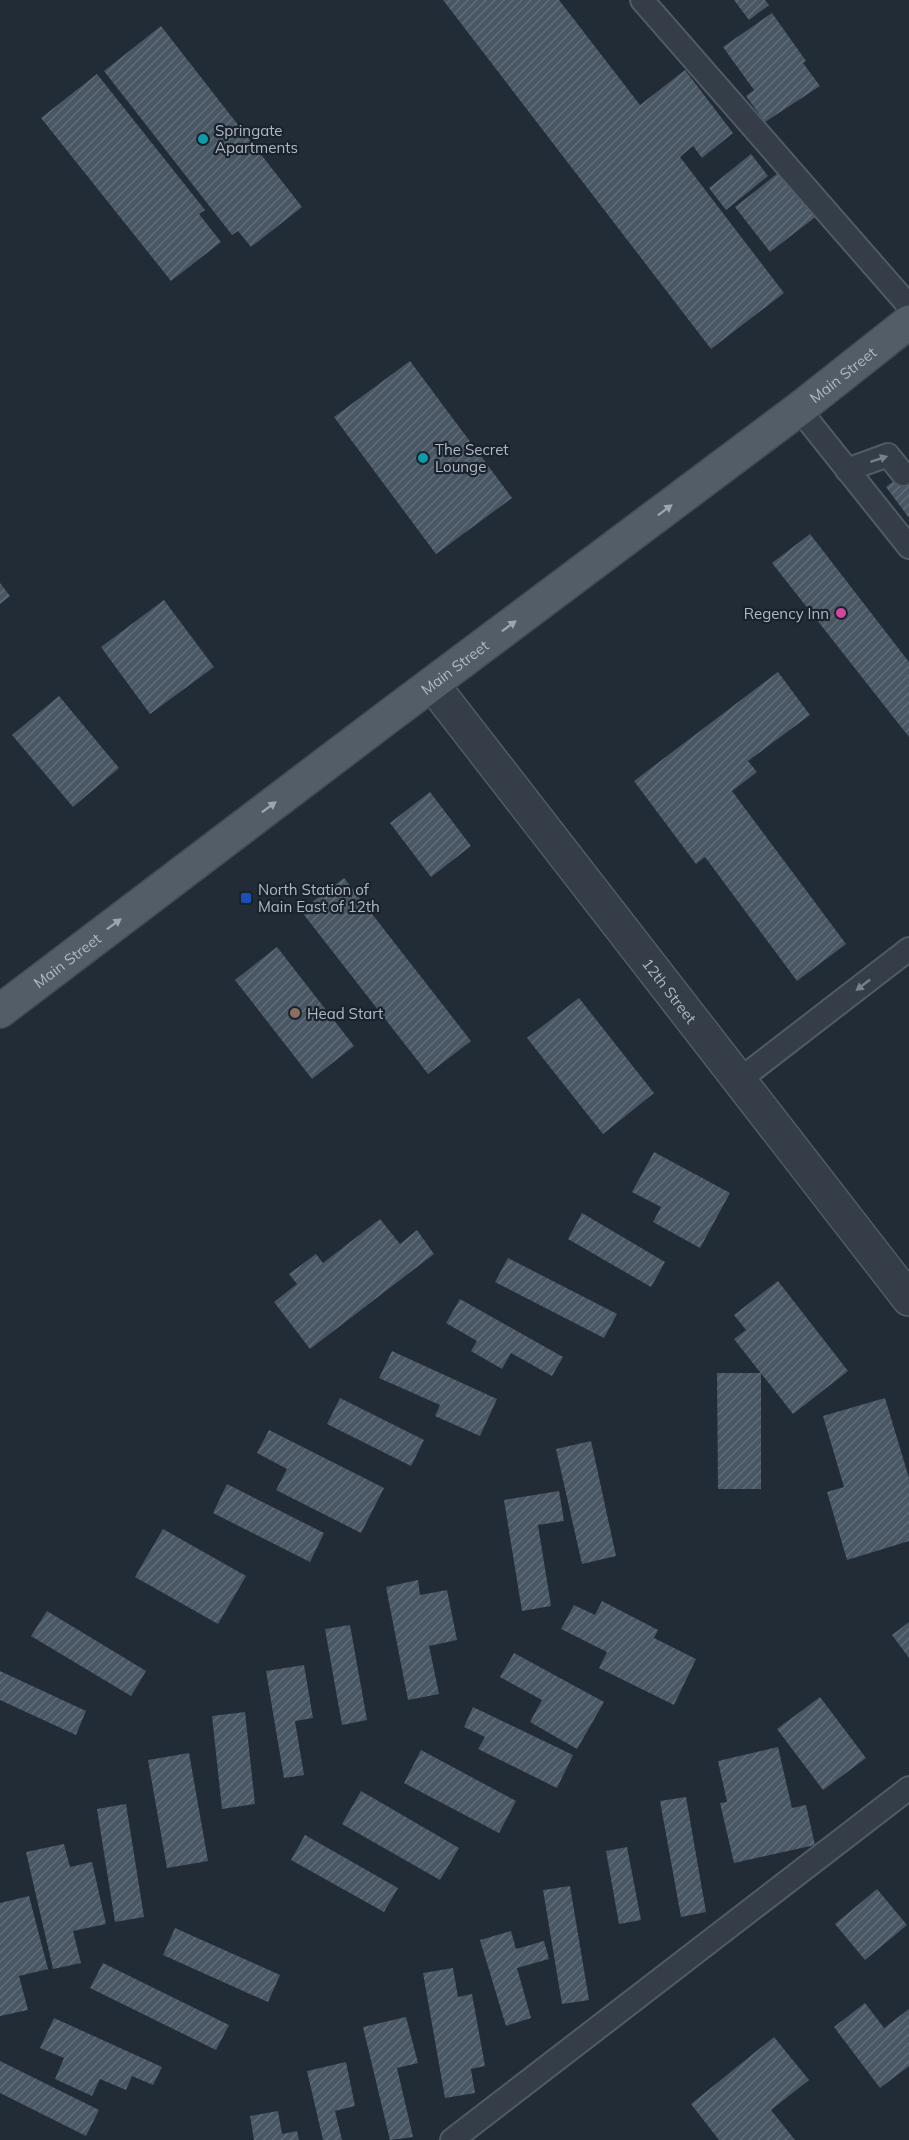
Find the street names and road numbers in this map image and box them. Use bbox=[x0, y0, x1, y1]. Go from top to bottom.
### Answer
street label: Main Street bbox=[805, 342, 880, 407]
street label: Main Street bbox=[417, 635, 492, 698]
street label: Main Street bbox=[29, 929, 104, 992]
street label: 12th Street bbox=[639, 954, 701, 1027]

